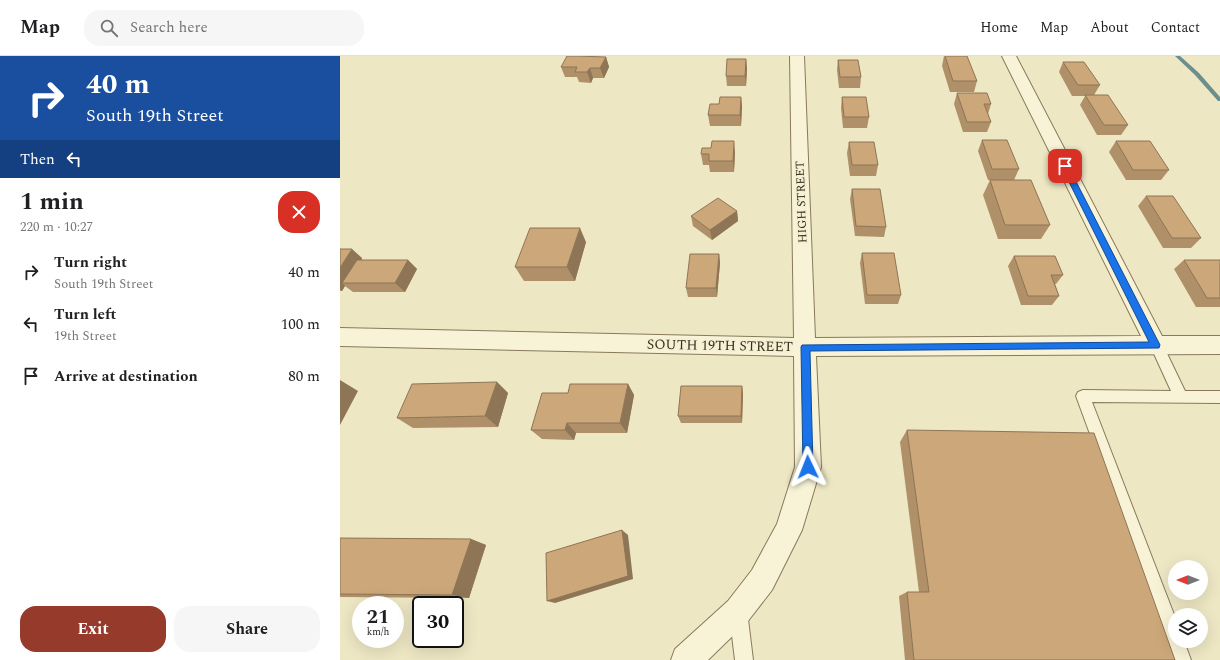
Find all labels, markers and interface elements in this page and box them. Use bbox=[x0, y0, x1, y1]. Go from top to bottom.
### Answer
search box bbox=[84, 10, 364, 46]
text: Map bbox=[20, 13, 60, 42]
text: Search here bbox=[130, 16, 208, 39]
icon: search bbox=[98, 17, 120, 39]
text: Home bbox=[980, 17, 1018, 38]
text: Map bbox=[1040, 17, 1068, 38]
text: About bbox=[1090, 17, 1129, 38]
text: Contact bbox=[1151, 17, 1200, 38]
text: 40 m bbox=[86, 63, 150, 106]
icon: right bbox=[20, 72, 72, 124]
text: South 19th Street bbox=[86, 102, 224, 129]
text: Then bbox=[20, 148, 55, 171]
icon: left bbox=[63, 148, 85, 170]
pin bbox=[1048, 149, 1082, 183]
icon: arrive bbox=[1054, 155, 1076, 177]
street label: HIGH STREET bbox=[791, 160, 812, 244]
text: 1 min bbox=[20, 184, 84, 220]
button: close bbox=[278, 191, 320, 233]
text: 220 m · 10:27 bbox=[20, 217, 93, 237]
text: Turn right bbox=[54, 251, 127, 274]
icon: right bbox=[20, 261, 42, 283]
text: 40 m bbox=[288, 261, 320, 284]
text: South 19th Street bbox=[54, 274, 153, 294]
text: Turn left bbox=[54, 303, 116, 326]
icon: left bbox=[20, 313, 42, 335]
text: 100 m bbox=[281, 313, 320, 336]
text: 19th Street bbox=[54, 326, 117, 346]
street label: SOUTH 19TH STREET bbox=[647, 334, 793, 357]
icon: arrive bbox=[20, 365, 42, 387]
text: Arrive at destination bbox=[54, 365, 198, 388]
text: 80 m bbox=[288, 365, 320, 388]
position arrow bbox=[787, 446, 829, 488]
north arrow bbox=[1168, 560, 1208, 600]
map controls bbox=[1168, 560, 1208, 648]
speed limit sign: 30 bbox=[412, 596, 464, 648]
text: 21 bbox=[367, 602, 389, 632]
button: Exit bbox=[20, 606, 166, 652]
button: Share bbox=[174, 606, 320, 652]
button: layers bbox=[1168, 608, 1208, 648]
text: km/h bbox=[367, 624, 389, 640]

